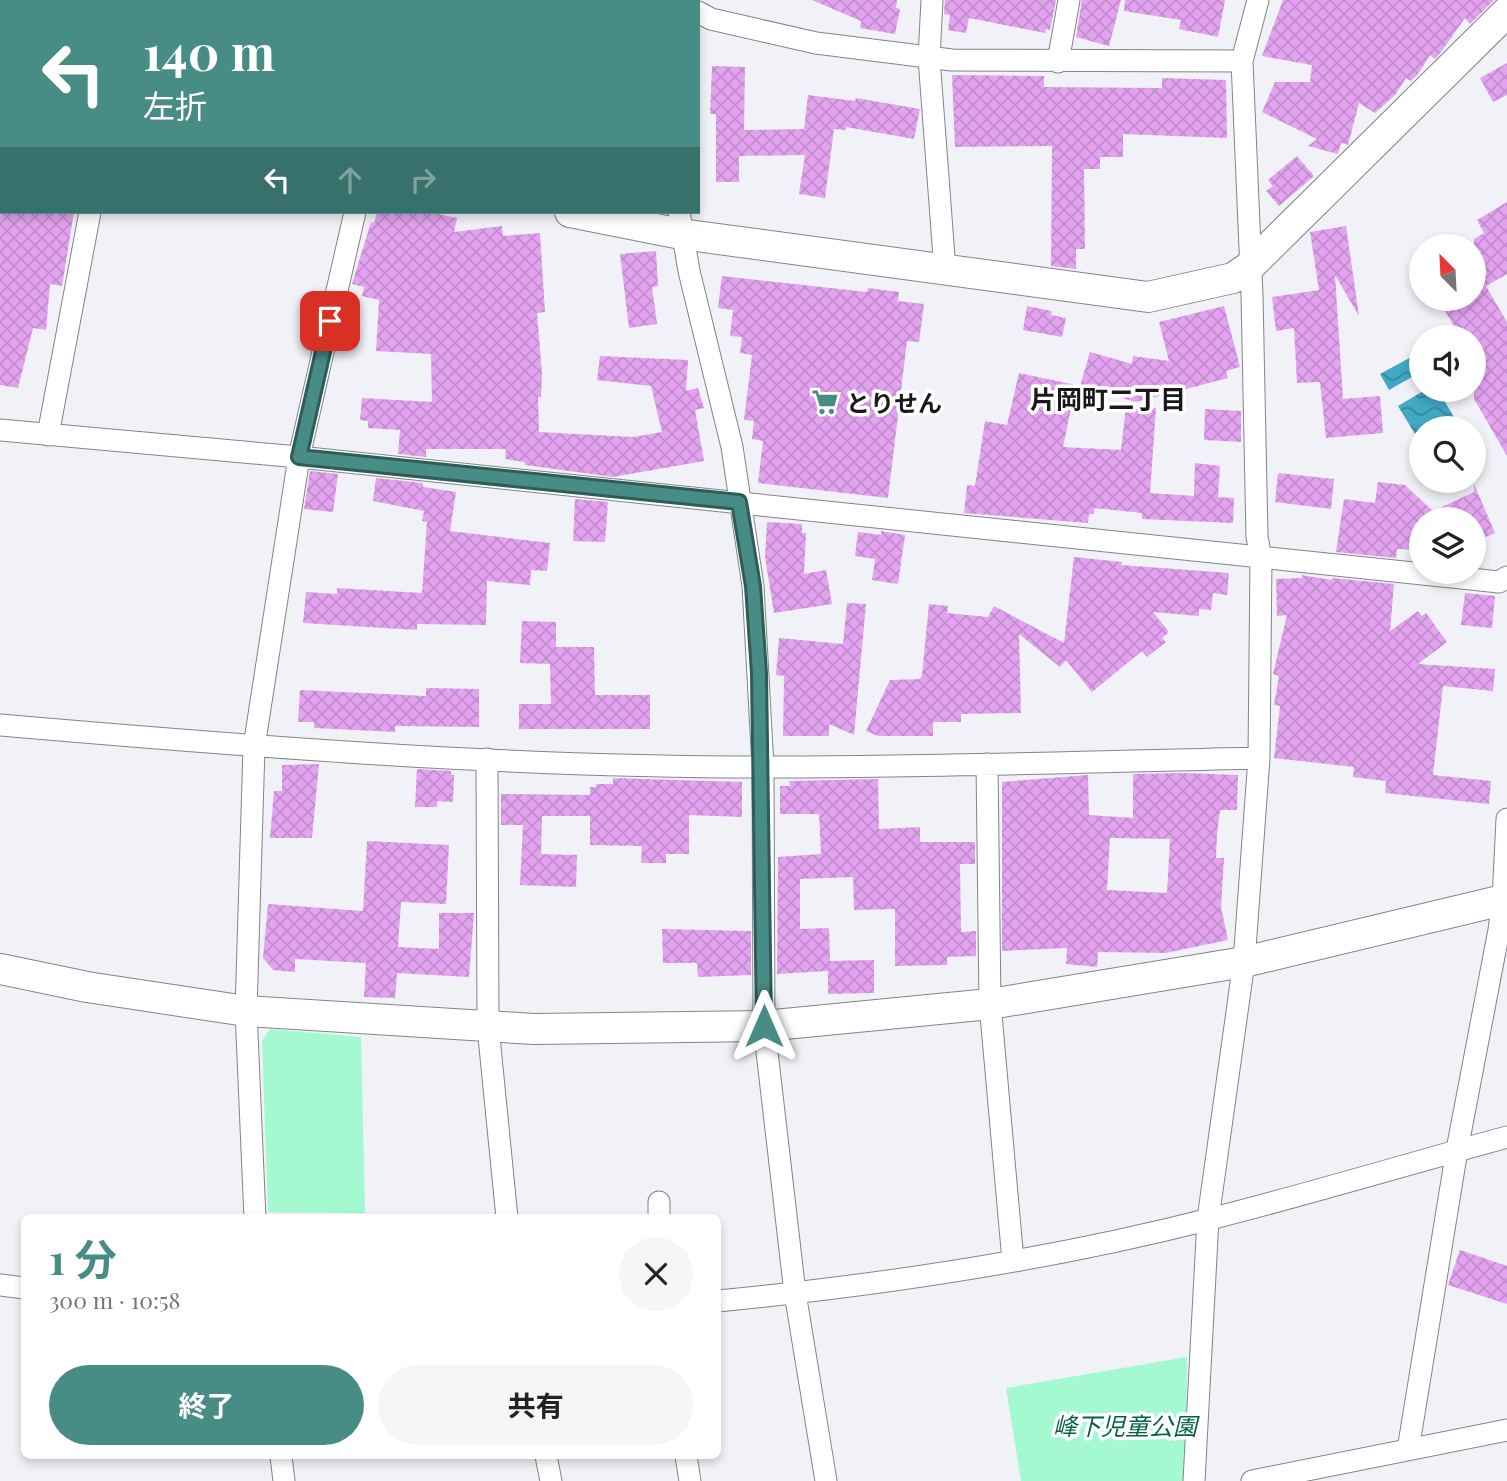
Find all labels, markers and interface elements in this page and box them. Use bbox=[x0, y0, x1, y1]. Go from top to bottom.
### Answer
text: 140 m bbox=[143, 18, 275, 83]
icon: left bbox=[28, 28, 119, 119]
text: 左折 bbox=[143, 83, 207, 126]
icon: left bbox=[258, 161, 296, 199]
icon: ahead bbox=[331, 161, 369, 199]
icon: right bbox=[404, 161, 442, 199]
north arrow bbox=[1409, 234, 1486, 312]
map controls bbox=[1409, 234, 1486, 584]
pin bbox=[300, 291, 360, 351]
icon: arrive bbox=[311, 302, 349, 340]
button: sound bbox=[1409, 325, 1486, 402]
district label: 片岡町二丁目 bbox=[1030, 381, 1186, 416]
place label: とりせん bbox=[846, 386, 942, 418]
supermarket icon: とりせん bbox=[810, 387, 840, 417]
button: search bbox=[1409, 416, 1486, 493]
button: layers bbox=[1409, 507, 1486, 584]
position arrow bbox=[727, 989, 801, 1063]
text: 1 分 bbox=[49, 1230, 117, 1286]
button: close bbox=[619, 1237, 693, 1311]
text: 300 m · 10:58 bbox=[49, 1284, 181, 1315]
button: 終了 bbox=[49, 1365, 364, 1445]
button: 共有 bbox=[378, 1365, 693, 1445]
park label: 峰下児童公園 bbox=[1053, 1409, 1200, 1441]

